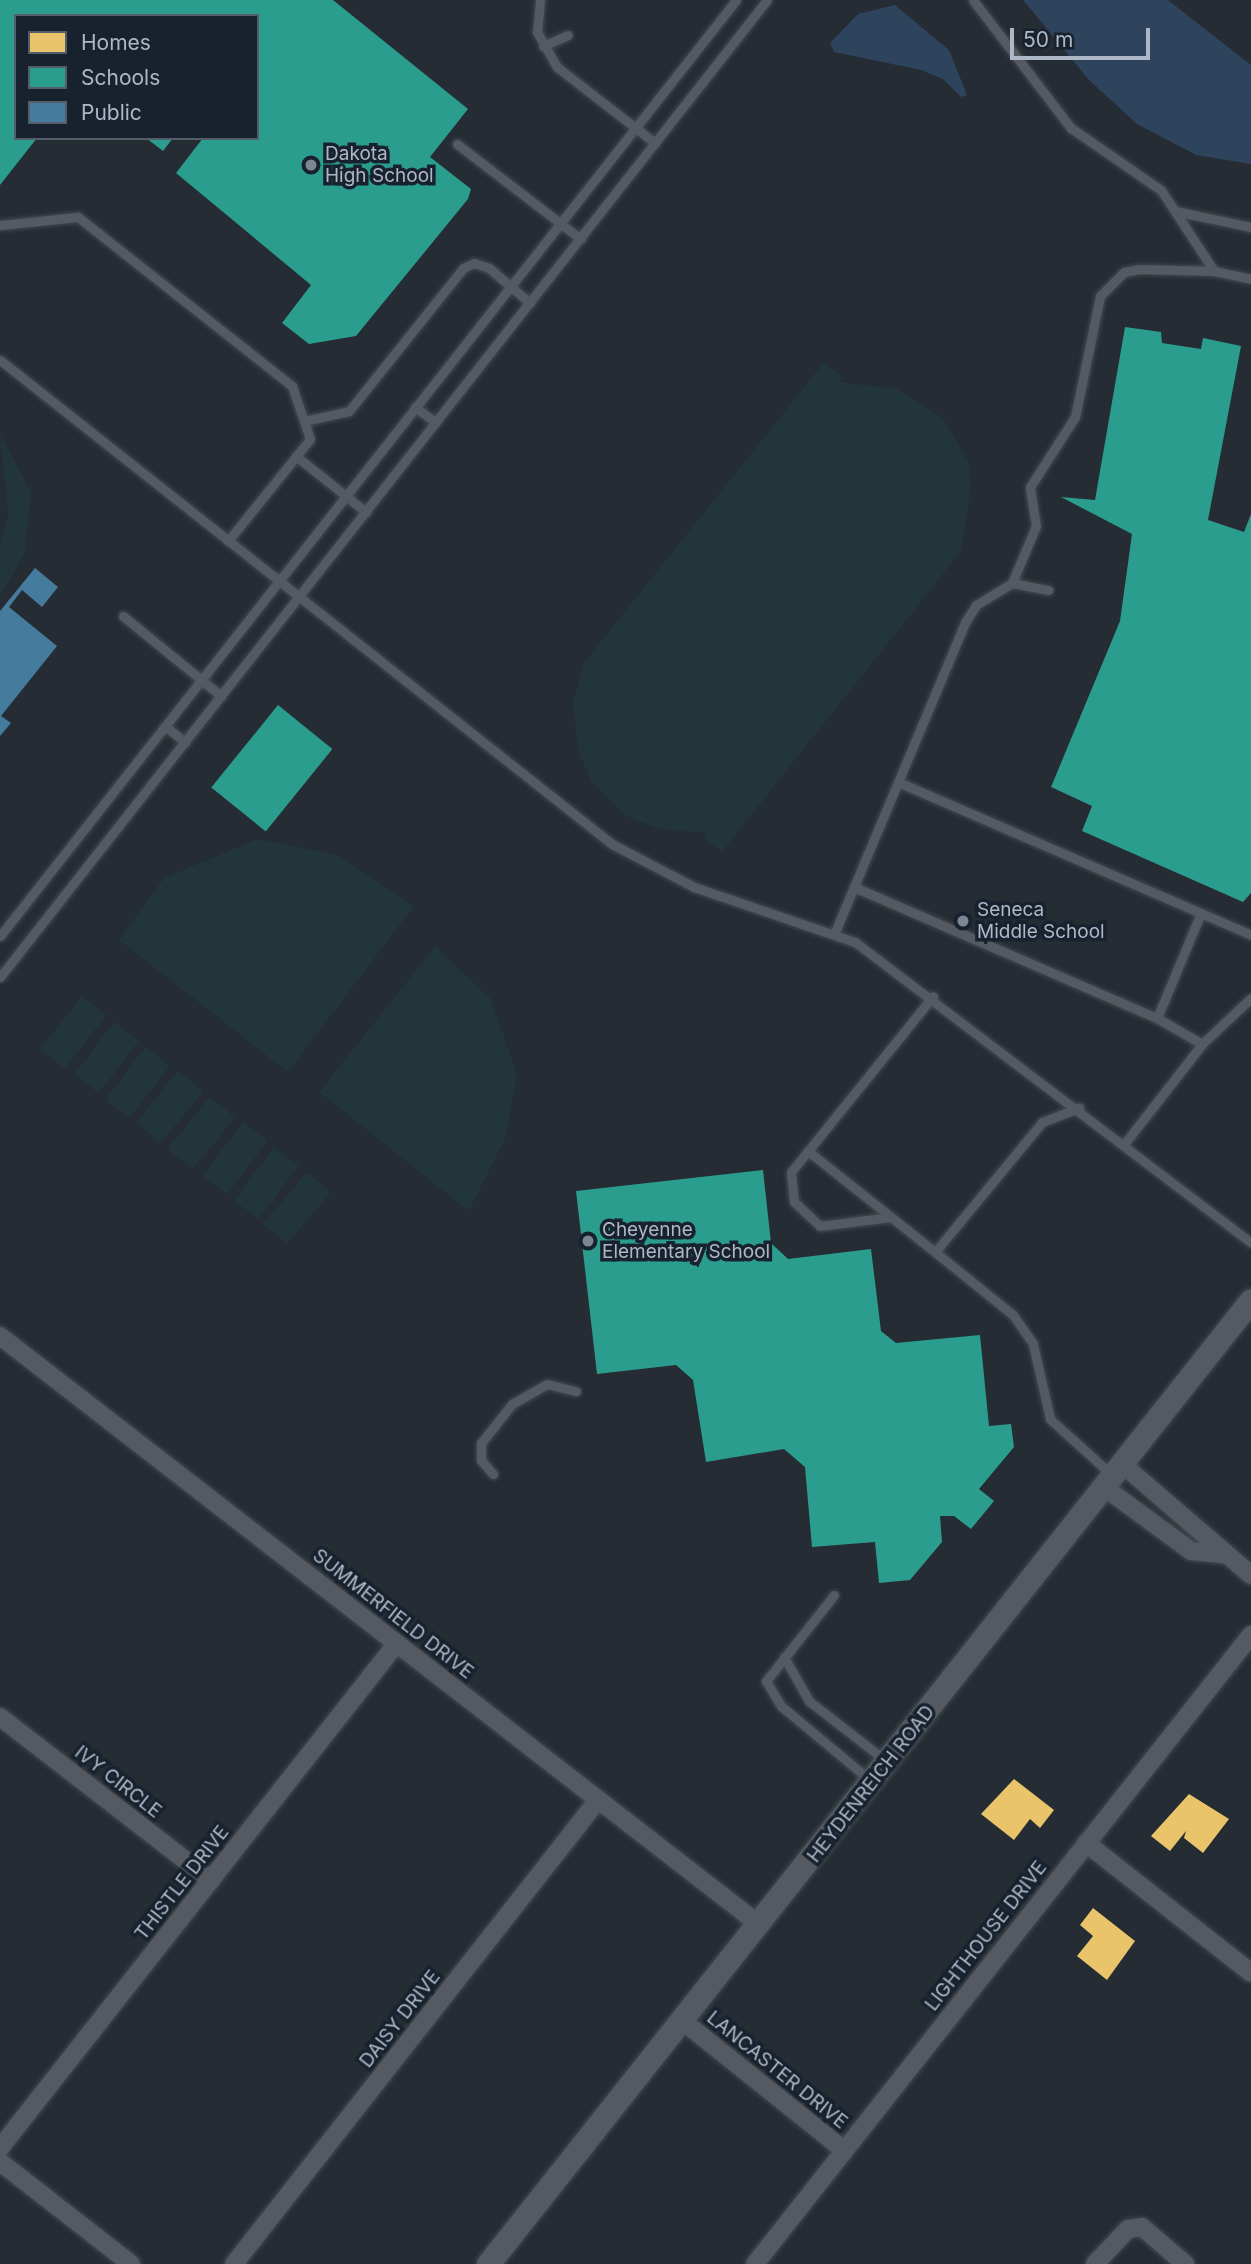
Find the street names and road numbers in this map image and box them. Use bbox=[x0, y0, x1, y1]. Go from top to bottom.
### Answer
street label: SUMMERFIELD DRIVE bbox=[308, 1544, 478, 1684]
street label: HEYDENREICH ROAD bbox=[803, 1701, 939, 1867]
street label: IVY CIRCLE bbox=[70, 1741, 166, 1823]
street label: THISTLE DRIVE bbox=[130, 1821, 234, 1945]
street label: LIGHTHOUSE DRIVE bbox=[920, 1857, 1052, 2015]
street label: DAISY DRIVE bbox=[355, 1966, 445, 2072]
street label: LANCASTER DRIVE bbox=[702, 2006, 852, 2134]

